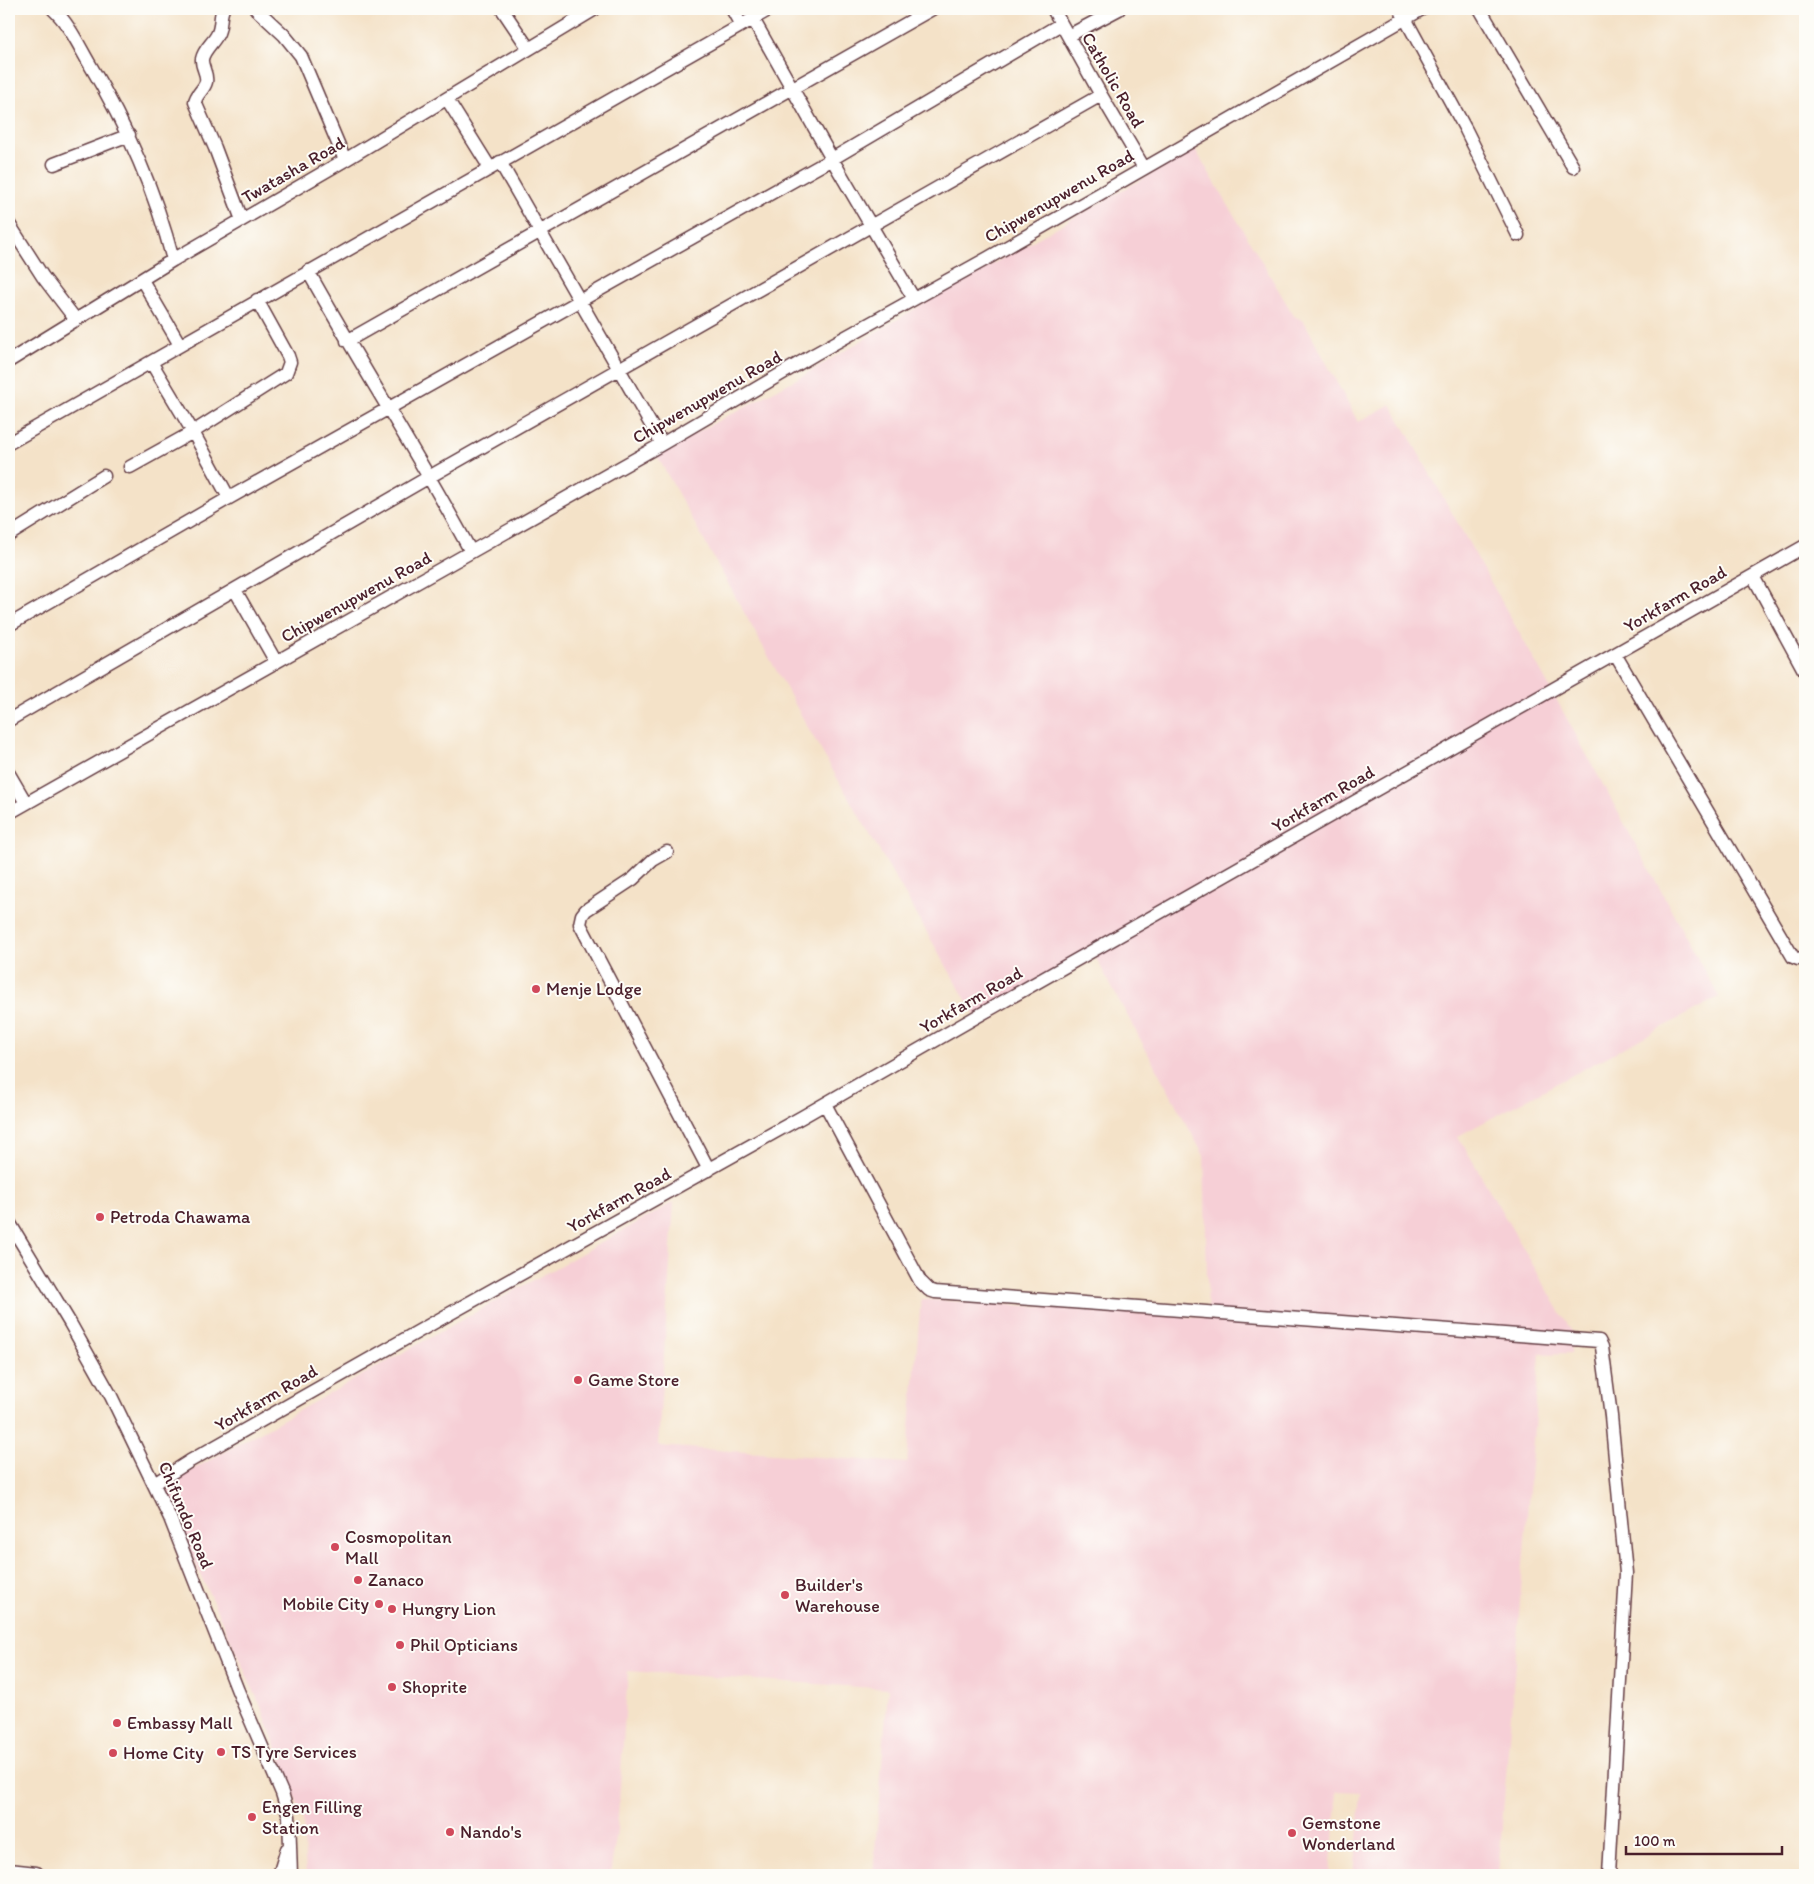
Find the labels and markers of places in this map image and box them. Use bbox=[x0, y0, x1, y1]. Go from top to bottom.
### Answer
place label: Menje Lodge bbox=[546, 978, 642, 1000]
marker: Menje Lodge bbox=[530, 983, 542, 995]
place label: Petroda Chawama bbox=[110, 1206, 251, 1228]
marker: Petroda Chawama bbox=[94, 1211, 106, 1223]
place label: Game Store bbox=[588, 1369, 679, 1391]
marker: Game Store bbox=[572, 1374, 584, 1386]
place label: Cosmopolitan Mall bbox=[345, 1526, 452, 1569]
marker: Cosmopolitan Mall bbox=[329, 1541, 341, 1553]
place label: Zanaco bbox=[368, 1569, 424, 1591]
marker: Zanaco bbox=[352, 1574, 364, 1586]
place label: Builder's Warehouse bbox=[795, 1574, 880, 1617]
marker: Builder's Warehouse bbox=[779, 1589, 791, 1601]
place label: Mobile City bbox=[282, 1593, 370, 1615]
marker: Mobile City bbox=[373, 1598, 385, 1610]
place label: Hungry Lion bbox=[402, 1598, 496, 1620]
marker: Hungry Lion bbox=[386, 1603, 398, 1615]
place label: Phil Opticians bbox=[410, 1634, 518, 1656]
marker: Phil Opticians bbox=[394, 1639, 406, 1651]
place label: Shoprite bbox=[402, 1676, 467, 1698]
marker: Shoprite bbox=[386, 1681, 398, 1693]
place label: Embassy Mall bbox=[127, 1712, 233, 1734]
marker: Embassy Mall bbox=[111, 1717, 123, 1729]
place label: TS Tyre Services bbox=[231, 1741, 357, 1763]
place label: Home City bbox=[123, 1742, 204, 1764]
marker: TS Tyre Services bbox=[215, 1746, 227, 1758]
marker: Home City bbox=[107, 1747, 119, 1759]
place label: Engen Filling Station bbox=[262, 1796, 363, 1839]
marker: Engen Filling Station bbox=[246, 1811, 258, 1823]
place label: Gemstone Wonderland bbox=[1302, 1812, 1396, 1855]
place label: Nando's bbox=[460, 1821, 522, 1843]
marker: Nando's bbox=[444, 1826, 456, 1838]
marker: Gemstone Wonderland bbox=[1286, 1827, 1298, 1839]

